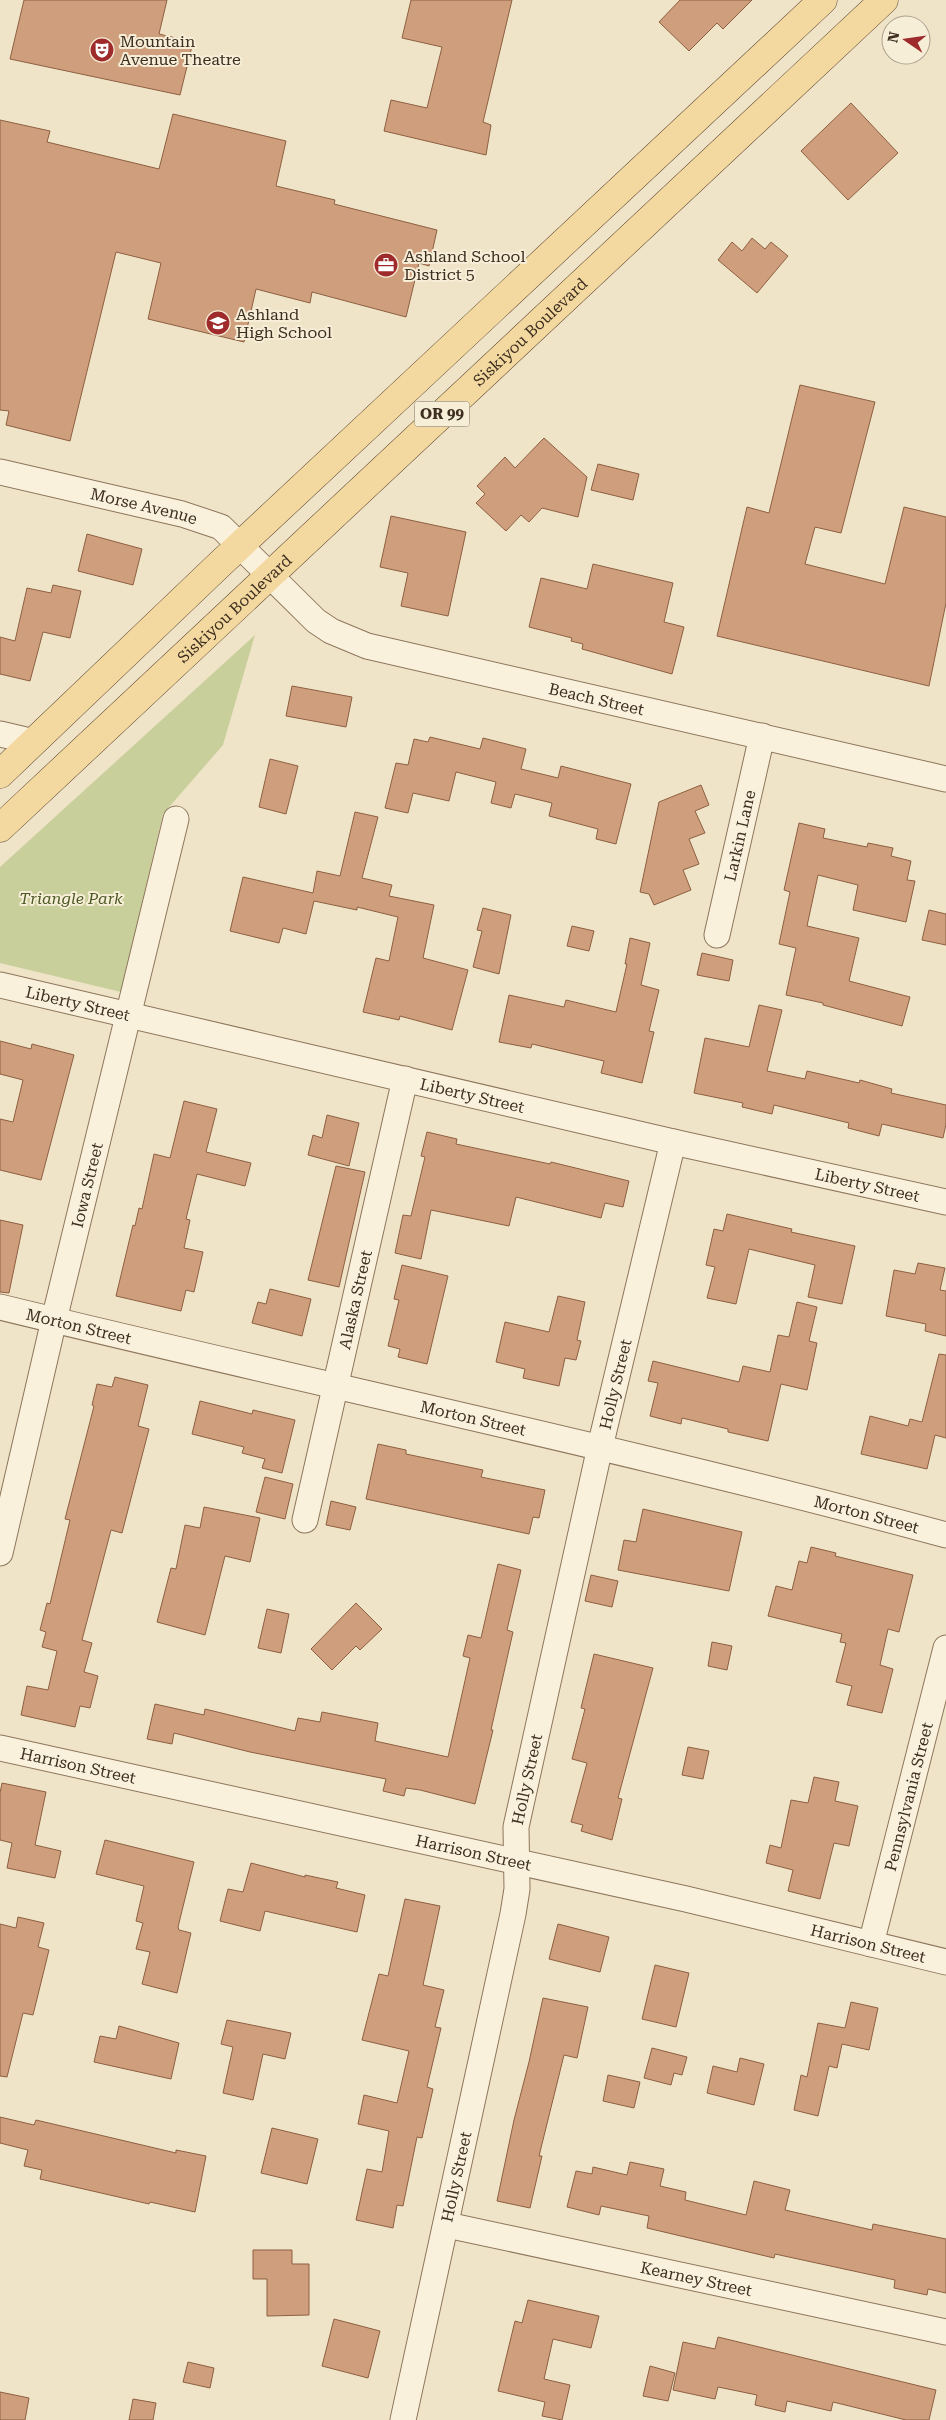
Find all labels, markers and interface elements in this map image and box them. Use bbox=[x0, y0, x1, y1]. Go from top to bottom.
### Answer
north arrow bbox=[881, 15, 931, 65]
text: N bbox=[884, 30, 902, 44]
place label: Mountain Avenue Theatre bbox=[120, 32, 241, 69]
theatre icon: Mountain Avenue Theatre bbox=[89, 37, 115, 63]
place label: Ashland School District 5 bbox=[404, 247, 525, 284]
office icon: Ashland School District 5 bbox=[373, 252, 399, 278]
street label: Siskiyou Boulevard bbox=[469, 274, 591, 390]
place label: Ashland High School bbox=[236, 305, 332, 342]
school or university icon: Ashland High School bbox=[205, 310, 231, 336]
road number: OR 99 bbox=[414, 402, 470, 426]
street label: Morse Avenue bbox=[89, 484, 200, 529]
street label: Siskiyou Boulevard bbox=[174, 551, 296, 667]
street label: Beach Street bbox=[547, 679, 646, 719]
street label: Larkin Lane bbox=[720, 788, 760, 883]
park label: Triangle Park bbox=[19, 889, 123, 908]
street label: Liberty Street bbox=[24, 982, 132, 1025]
street label: Liberty Street bbox=[418, 1074, 526, 1117]
street label: Iowa Street bbox=[68, 1141, 107, 1230]
street label: Liberty Street bbox=[813, 1164, 921, 1206]
street label: Alaska Street bbox=[335, 1248, 376, 1351]
street label: Morton Street bbox=[24, 1305, 133, 1348]
street label: Holly Street bbox=[596, 1337, 636, 1431]
street label: Morton Street bbox=[418, 1397, 528, 1440]
street label: Morton Street bbox=[812, 1492, 921, 1537]
street label: Pennsylvania Street bbox=[881, 1720, 937, 1873]
street label: Holly Street bbox=[508, 1732, 546, 1827]
street label: Harrison Street bbox=[18, 1744, 138, 1788]
street label: Harrison Street bbox=[414, 1831, 533, 1875]
street label: Harrison Street bbox=[809, 1921, 928, 1967]
street label: Holly Street bbox=[437, 2130, 475, 2224]
street label: Kearney Street bbox=[639, 2258, 754, 2300]

